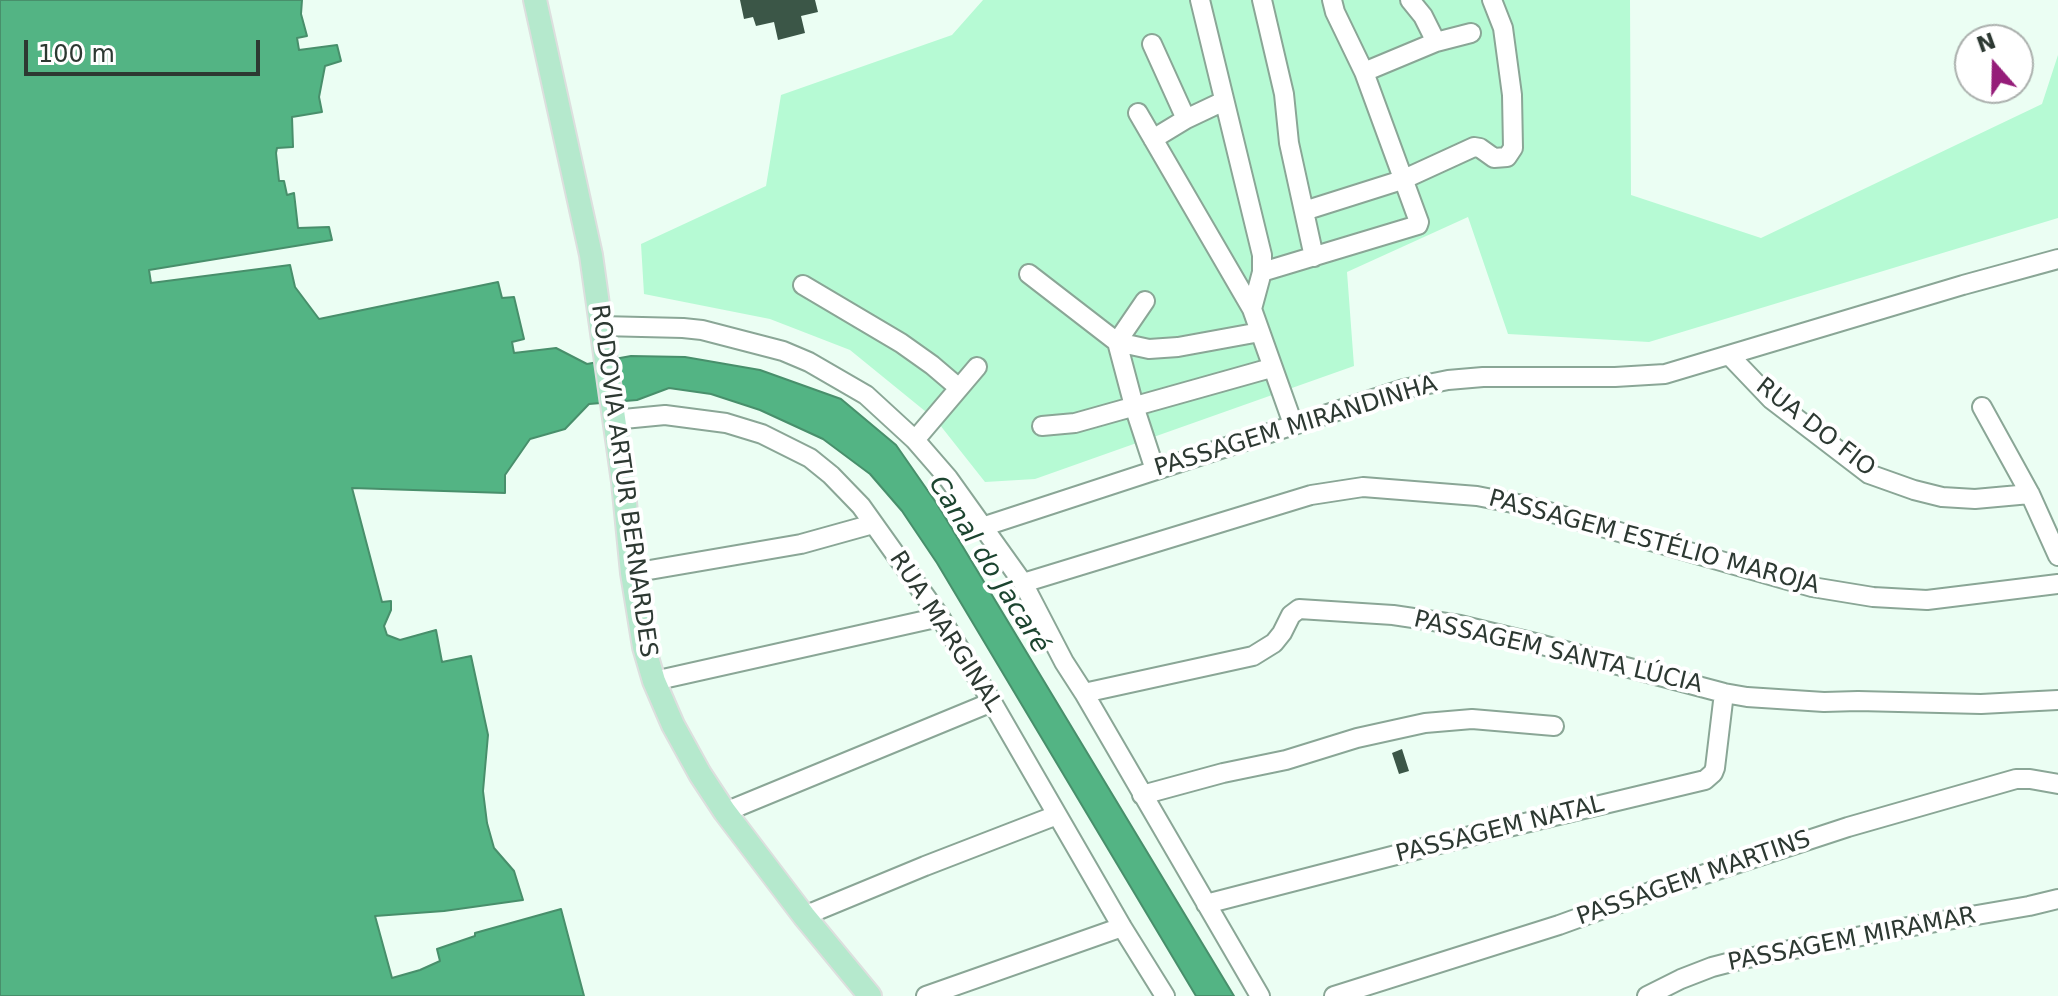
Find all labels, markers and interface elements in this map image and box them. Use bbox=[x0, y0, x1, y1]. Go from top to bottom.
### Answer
scale bar bbox=[28, 24, 264, 74]
north arrow bbox=[1954, 24, 2034, 104]
text: N bbox=[1973, 28, 1999, 58]
text: 100 m bbox=[38, 40, 115, 68]
street label: RODOVIA ARTUR BERNARDES bbox=[584, 303, 662, 659]
street label: PASSAGEM MIRANDINHA bbox=[1151, 370, 1441, 484]
street label: RUA DO FIO bbox=[1750, 373, 1880, 483]
water label: Canal do Jacaré bbox=[921, 471, 1055, 659]
street label: PASSAGEM ESTÉLIO MAROJA bbox=[1485, 485, 1823, 601]
street label: RUA MARGINAL bbox=[882, 546, 1008, 718]
street label: PASSAGEM SANTA LÚCIA bbox=[1411, 606, 1705, 700]
street label: PASSAGEM NATAL bbox=[1393, 790, 1607, 870]
street label: PASSAGEM MARTINS bbox=[1573, 825, 1815, 933]
street label: PASSAGEM MIRAMAR bbox=[1726, 902, 1978, 978]

